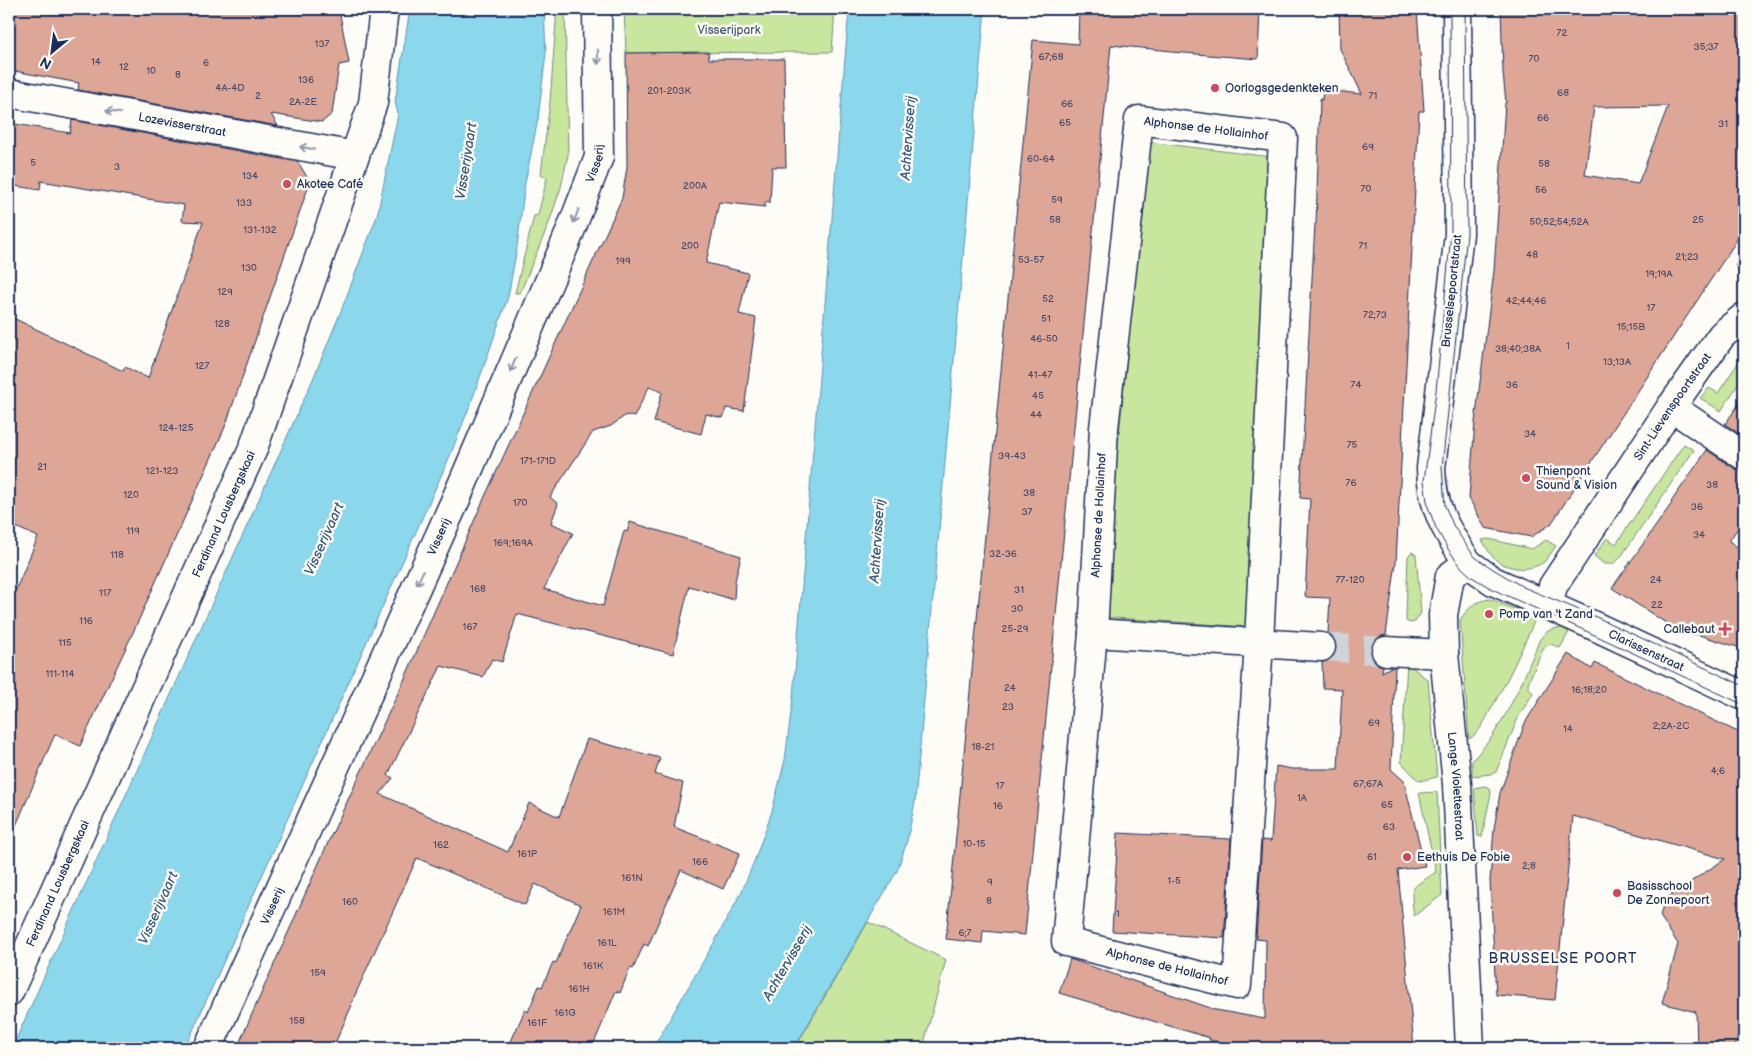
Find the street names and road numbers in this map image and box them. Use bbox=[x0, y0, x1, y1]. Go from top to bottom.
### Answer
street label: Lozevisserstraat bbox=[137, 109, 228, 140]
street label: Alphonse de Hollainhof bbox=[1143, 114, 1269, 144]
street label: Visserij bbox=[582, 144, 607, 185]
street label: Brusselsepoortstraat bbox=[1439, 233, 1465, 348]
street label: Sint-Lievenspoortstraat bbox=[1630, 350, 1715, 463]
street label: Ferdinand Lousbergskaai bbox=[189, 448, 259, 580]
street label: Alphonse de Hollainhof bbox=[1088, 452, 1110, 578]
street label: Visserij bbox=[424, 516, 454, 558]
street label: Clarissenstraat bbox=[1606, 626, 1687, 675]
street label: Lange Violettestraat bbox=[1444, 731, 1467, 841]
street label: Ferdinand Lousbergskaai bbox=[23, 818, 93, 949]
street label: Visserij bbox=[257, 885, 287, 927]
street label: Alphonse de Hollainhof bbox=[1105, 945, 1230, 989]

